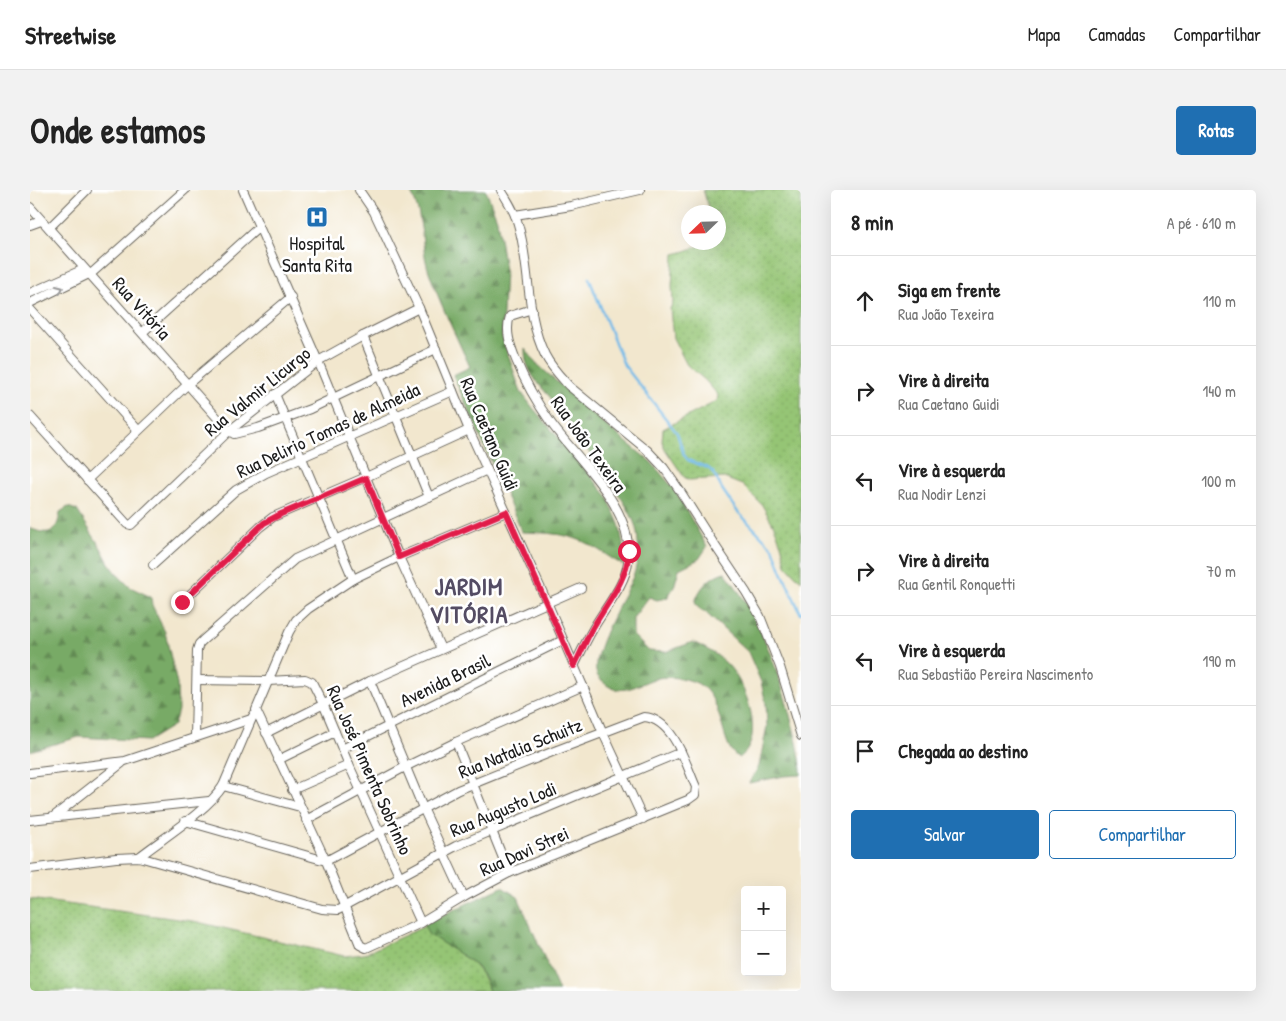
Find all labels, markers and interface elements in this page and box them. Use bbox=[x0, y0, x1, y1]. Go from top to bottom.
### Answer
text: Streetwise bbox=[25, 19, 116, 51]
text: Mapa bbox=[1028, 22, 1060, 47]
text: Camadas bbox=[1088, 22, 1145, 47]
text: Compartilhar bbox=[1173, 22, 1261, 47]
button: Rotas bbox=[1176, 106, 1256, 155]
text: Onde estamos bbox=[30, 107, 205, 154]
hospital icon: Hospital Santa Rita bbox=[305, 205, 329, 229]
north arrow bbox=[681, 205, 726, 250]
text: 8 min bbox=[851, 208, 893, 237]
text: A pé · 610 m bbox=[1167, 212, 1236, 234]
place label: Hospital Santa Rita bbox=[282, 230, 353, 278]
street label: Rua Vitória bbox=[107, 271, 178, 345]
text: Siga em frente bbox=[898, 277, 1001, 303]
one-way arrow bbox=[55, 284, 64, 295]
icon: ahead bbox=[851, 287, 879, 315]
text: 110 m bbox=[1203, 290, 1236, 312]
text: Rua João Texeira bbox=[898, 303, 994, 325]
street label: Rua Valmir Licurgo bbox=[198, 340, 316, 442]
text: Vire à direita bbox=[898, 367, 989, 393]
street label: Rua Caetano Guidi bbox=[454, 373, 526, 495]
street label: Rua Delirio Tomas de Almeida bbox=[232, 376, 424, 484]
icon: right bbox=[851, 377, 879, 405]
text: 140 m bbox=[1202, 380, 1236, 402]
street label: Rua João Texeira bbox=[545, 390, 633, 498]
text: Rua Caetano Guidi bbox=[898, 393, 1000, 415]
text: Vire à esquerda bbox=[898, 457, 1005, 483]
icon: left bbox=[851, 467, 879, 495]
text: 100 m bbox=[1201, 470, 1236, 492]
text: Rua Nodir Lenzi bbox=[898, 483, 986, 505]
route start bbox=[618, 540, 641, 563]
text: Vire à direita bbox=[898, 547, 989, 573]
icon: right bbox=[851, 557, 879, 585]
text: 70 m bbox=[1206, 560, 1236, 582]
district label: JARDIM VITÓRIA bbox=[430, 570, 508, 630]
text: Rua Gentil Ronquetti bbox=[898, 573, 1016, 595]
route end bbox=[171, 591, 194, 614]
text: Vire à esquerda bbox=[898, 637, 1005, 663]
street label: Avenida Brasil bbox=[395, 647, 495, 713]
icon: left bbox=[851, 647, 879, 675]
text: 190 m bbox=[1203, 650, 1236, 672]
text: Rua Sebastião Pereira Nascimento bbox=[898, 663, 1093, 685]
street label: Rua José Pimenta Sobrinho bbox=[321, 681, 419, 859]
street label: Rua Natalia Schuitz bbox=[454, 711, 586, 785]
icon: arrive bbox=[851, 737, 879, 765]
text: Chegada ao destino bbox=[898, 738, 1028, 764]
street label: Rua Augusto Lodi bbox=[446, 775, 560, 843]
button: Salvar bbox=[851, 810, 1039, 859]
button: Compartilhar bbox=[1049, 810, 1236, 859]
street label: Rua Davi Strei bbox=[475, 820, 573, 882]
map controls bbox=[741, 886, 786, 976]
button: + bbox=[741, 886, 786, 931]
button: − bbox=[741, 931, 786, 976]

